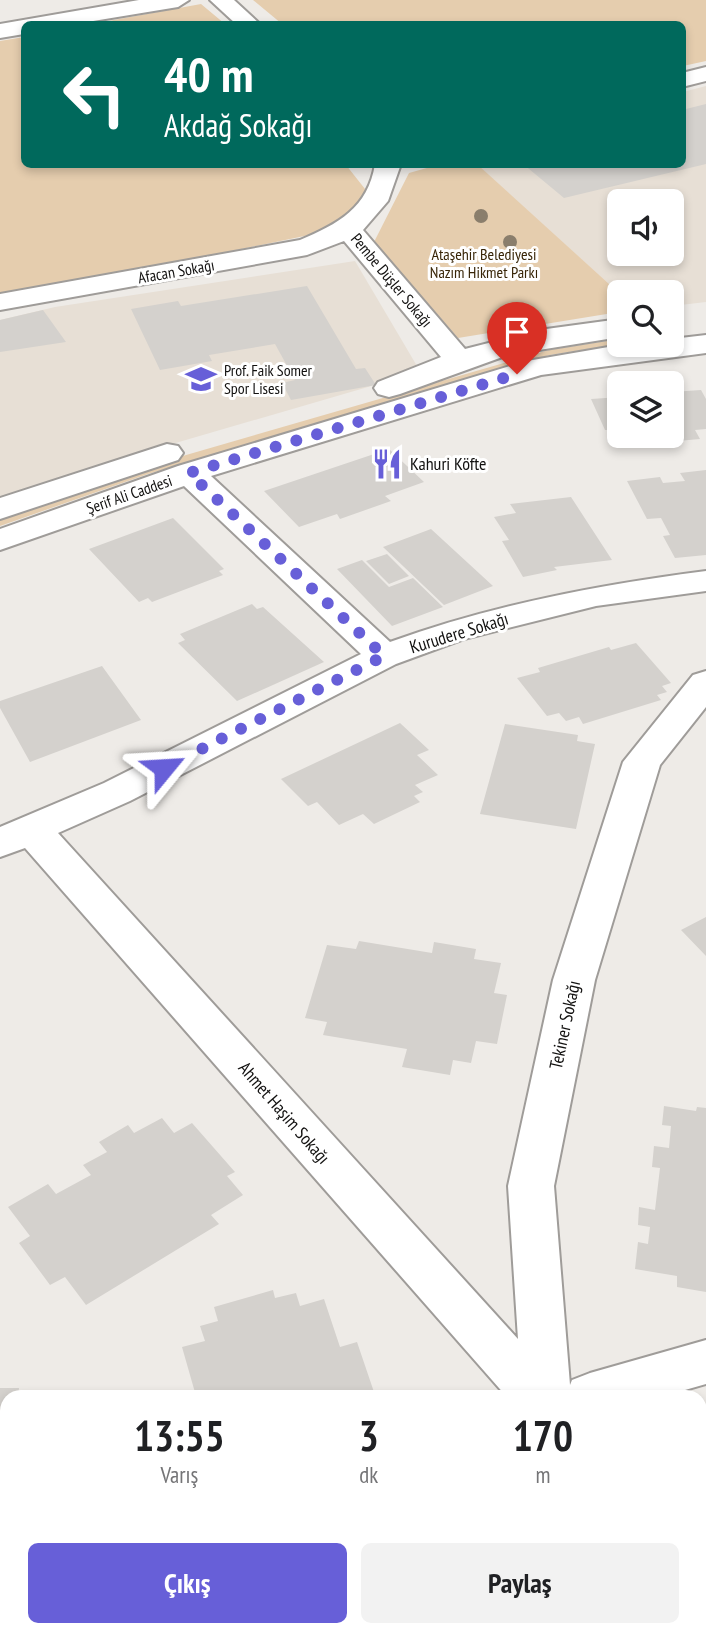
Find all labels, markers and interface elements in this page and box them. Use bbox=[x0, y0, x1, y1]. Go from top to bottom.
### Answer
text: 40 m bbox=[164, 42, 253, 106]
icon: left bbox=[49, 49, 140, 140]
text: Akdağ Sokağı bbox=[164, 104, 312, 146]
map controls bbox=[607, 189, 684, 448]
button: sound bbox=[607, 189, 684, 266]
street label: Pembe Düşler Sokağı bbox=[347, 229, 437, 331]
park label: Ataşehir Belediyesi Nazım Hikmet Parkı bbox=[430, 244, 538, 282]
street label: Afacan Sokağı bbox=[136, 254, 216, 288]
button: search bbox=[607, 280, 684, 357]
pin bbox=[487, 302, 547, 374]
icon: arrive bbox=[498, 313, 536, 351]
place label: Prof. Faik Somer Spor Lisesi bbox=[224, 360, 313, 398]
school or university icon: Prof. Faik Somer Spor Lisesi bbox=[184, 362, 218, 396]
button: layers bbox=[607, 371, 684, 448]
restaurant icon: Kahuri Köfte bbox=[370, 447, 404, 481]
place label: Kahuri Köfte bbox=[410, 452, 487, 475]
street label: Şerif Ali Caddesi bbox=[83, 470, 175, 518]
street label: Kurudere Sokağı bbox=[407, 607, 511, 658]
position arrow bbox=[127, 731, 201, 805]
street label: Tekiner Sokağı bbox=[544, 979, 585, 1071]
street label: Ahmet Haşim Sokağı bbox=[234, 1057, 335, 1169]
text: 13:55 bbox=[134, 1408, 225, 1463]
text: 3 bbox=[359, 1408, 379, 1463]
text: 170 bbox=[513, 1408, 573, 1463]
text: Varış bbox=[160, 1460, 198, 1489]
text: dk bbox=[359, 1460, 378, 1489]
text: m bbox=[535, 1460, 550, 1489]
button: Çıkış bbox=[28, 1543, 347, 1623]
button: Paylaş bbox=[361, 1543, 679, 1623]

